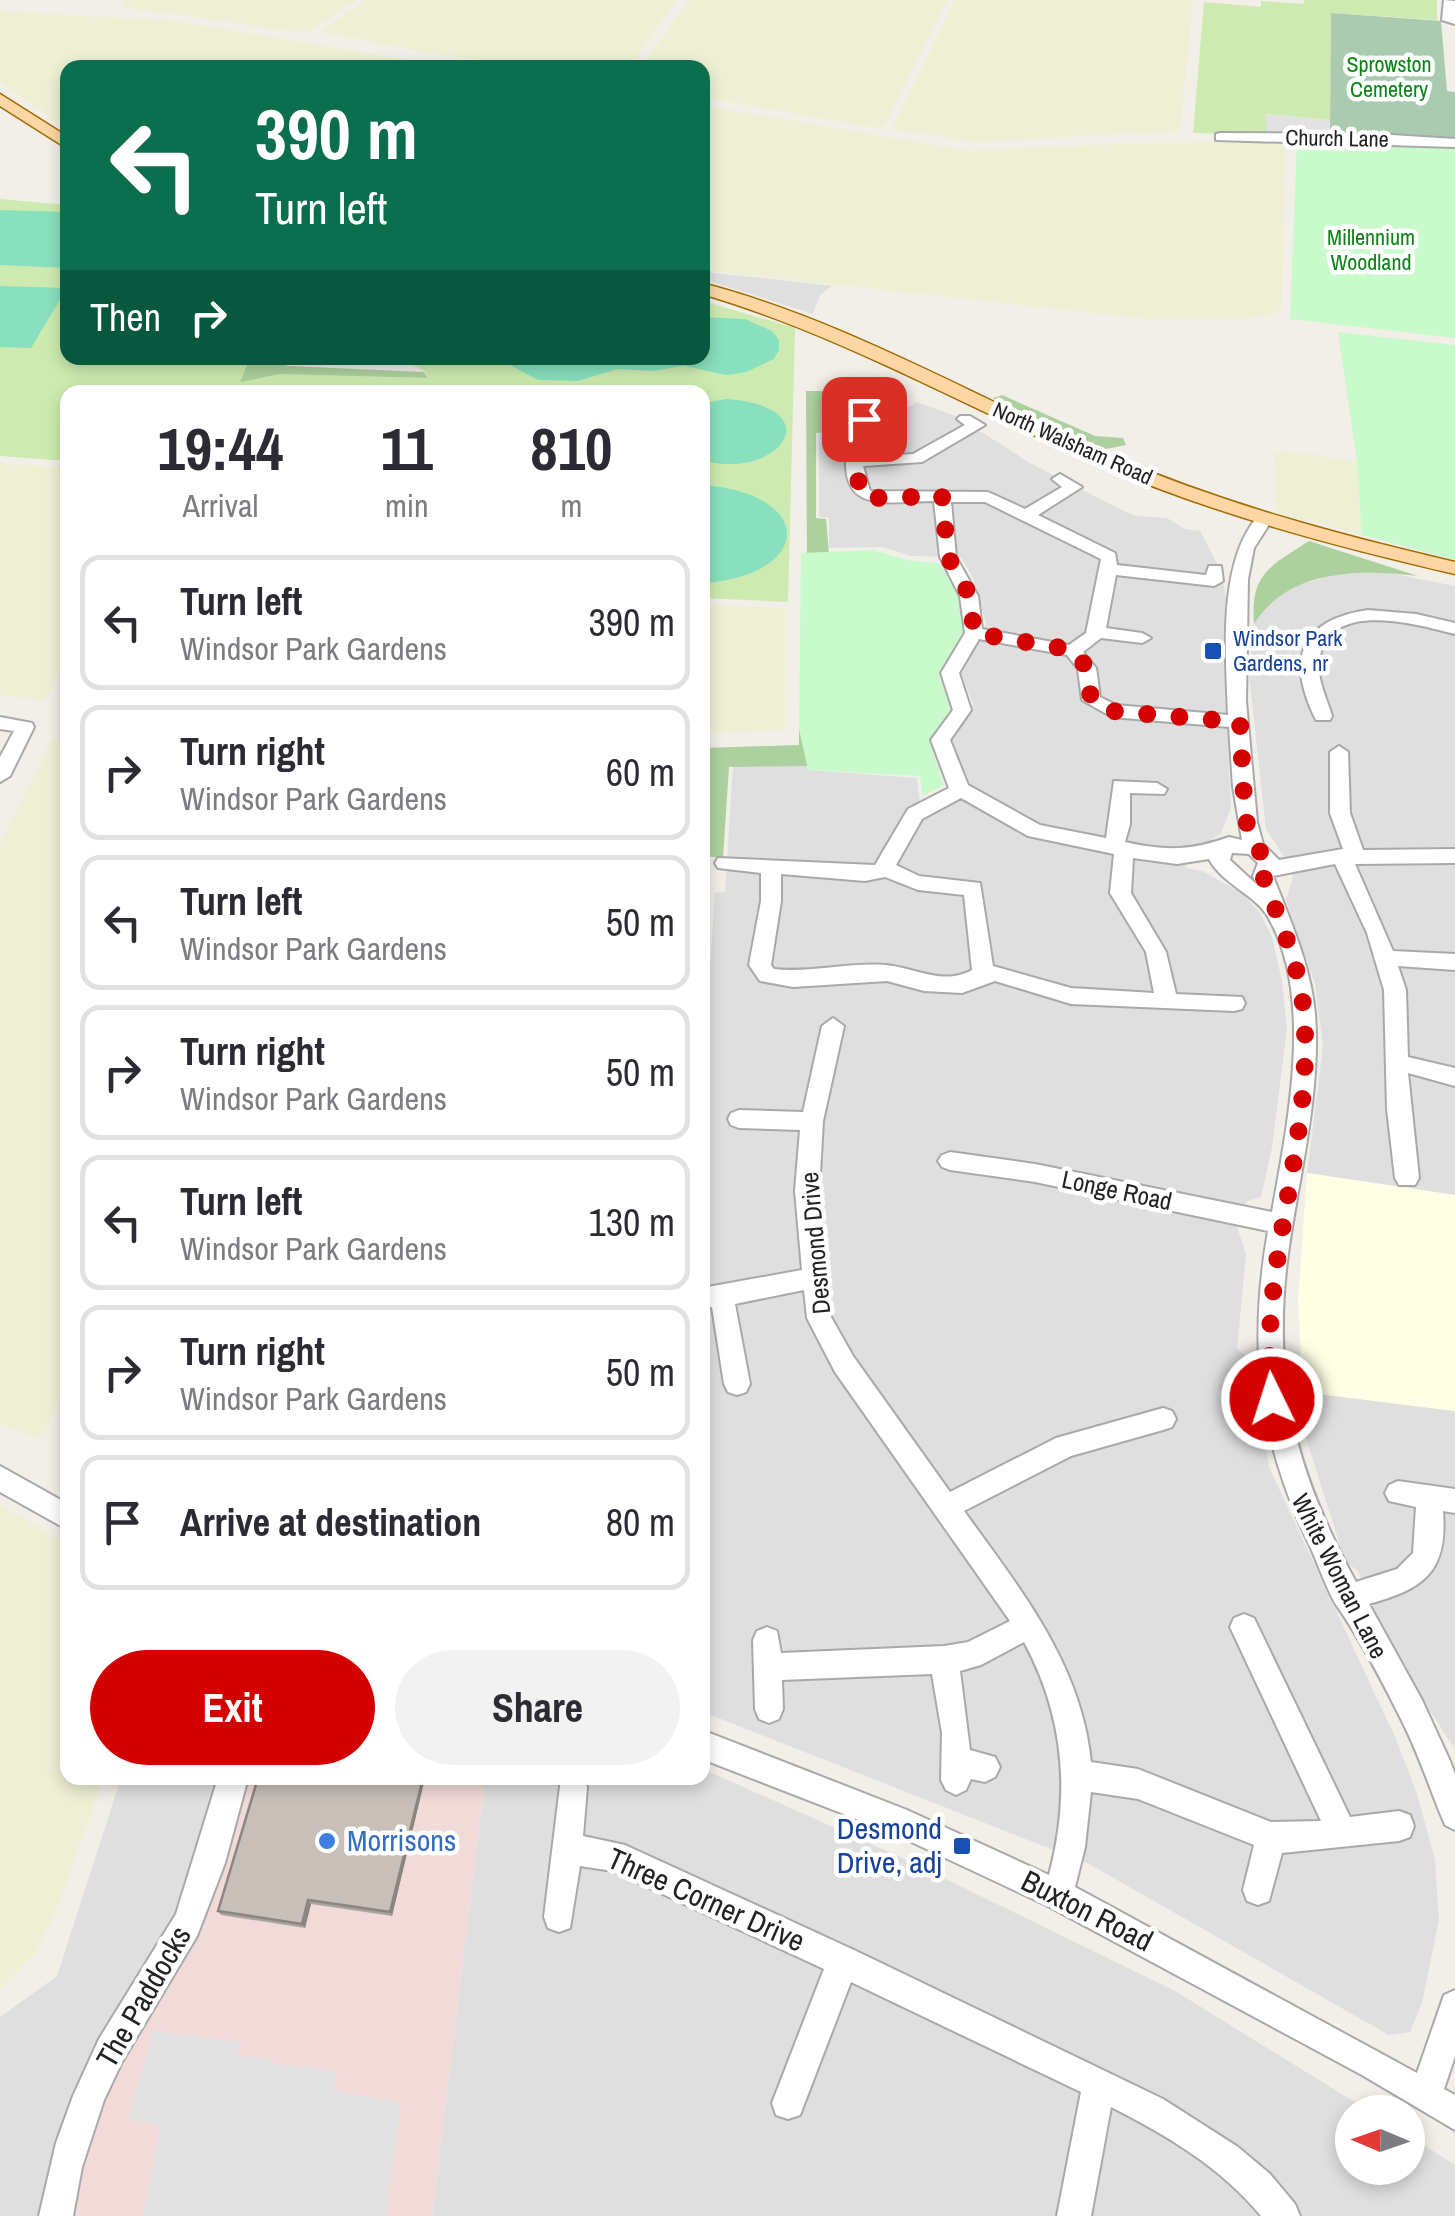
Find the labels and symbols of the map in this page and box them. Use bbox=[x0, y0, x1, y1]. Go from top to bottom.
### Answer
park label: Sprowston Cemetery bbox=[1346, 49, 1432, 104]
street label: Church Lane bbox=[1285, 122, 1389, 154]
park label: Millennium Woodland bbox=[1327, 222, 1415, 277]
pin bbox=[822, 377, 907, 462]
street label: North Walsham Road bbox=[988, 394, 1158, 492]
place label: Windsor Park Gardens, nr bbox=[1233, 623, 1343, 678]
marker: Windsor Park Gardens, nr bbox=[1202, 640, 1224, 662]
street label: Longe Road bbox=[1059, 1162, 1175, 1218]
street label: Desmond Drive bbox=[792, 1171, 838, 1315]
position arrow bbox=[1220, 1347, 1324, 1451]
street label: White Woman Lane bbox=[1284, 1488, 1396, 1664]
place label: Desmond Drive, adj bbox=[837, 1808, 942, 1882]
place label: Morrisons bbox=[347, 1820, 456, 1860]
marker: Morrisons bbox=[316, 1830, 338, 1852]
marker: Desmond Drive, adj bbox=[951, 1835, 973, 1857]
street label: Three Corner Drive bbox=[601, 1838, 811, 1960]
street label: Buxton Road bbox=[1015, 1860, 1160, 1960]
street label: The Paddocks bbox=[86, 1918, 200, 2075]
north arrow bbox=[1335, 2095, 1425, 2185]

